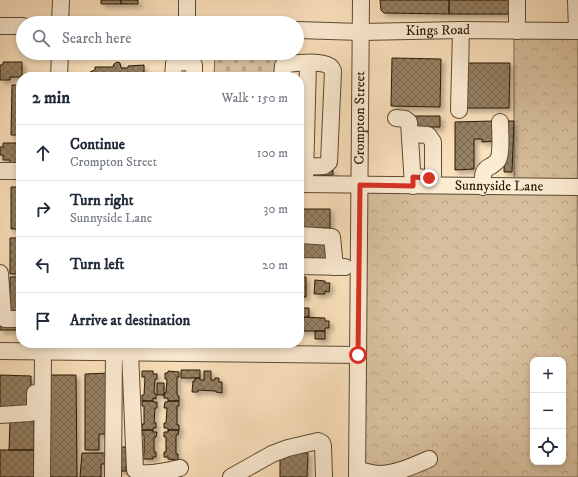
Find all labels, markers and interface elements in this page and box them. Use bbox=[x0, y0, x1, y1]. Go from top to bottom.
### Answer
search box bbox=[16, 16, 304, 60]
street label: Kings Road bbox=[406, 21, 470, 40]
icon: search bbox=[30, 27, 52, 49]
text: Search here bbox=[62, 29, 131, 48]
street label: Crompton Street bbox=[351, 71, 369, 165]
text: 2 min bbox=[32, 87, 70, 109]
text: Walk · 150 m bbox=[222, 90, 288, 106]
text: Continue bbox=[70, 135, 125, 154]
icon: ahead bbox=[32, 142, 54, 164]
text: 100 m bbox=[257, 145, 288, 161]
text: Crompton Street bbox=[70, 154, 157, 170]
route end bbox=[420, 169, 438, 187]
street label: Sunnyside Lane bbox=[455, 177, 544, 196]
text: Turn right bbox=[70, 191, 133, 210]
icon: right bbox=[32, 198, 54, 220]
text: 30 m bbox=[264, 201, 288, 217]
text: Sunnyside Lane bbox=[70, 210, 152, 226]
icon: left bbox=[32, 254, 54, 276]
text: Turn left bbox=[70, 255, 124, 274]
text: 20 m bbox=[262, 257, 288, 273]
icon: arrive bbox=[32, 310, 54, 332]
text: Arrive at destination bbox=[70, 311, 190, 330]
route start bbox=[349, 346, 367, 364]
map controls bbox=[530, 357, 566, 465]
button: + bbox=[530, 357, 566, 393]
button: − bbox=[530, 393, 566, 429]
button: locate bbox=[530, 429, 566, 465]

